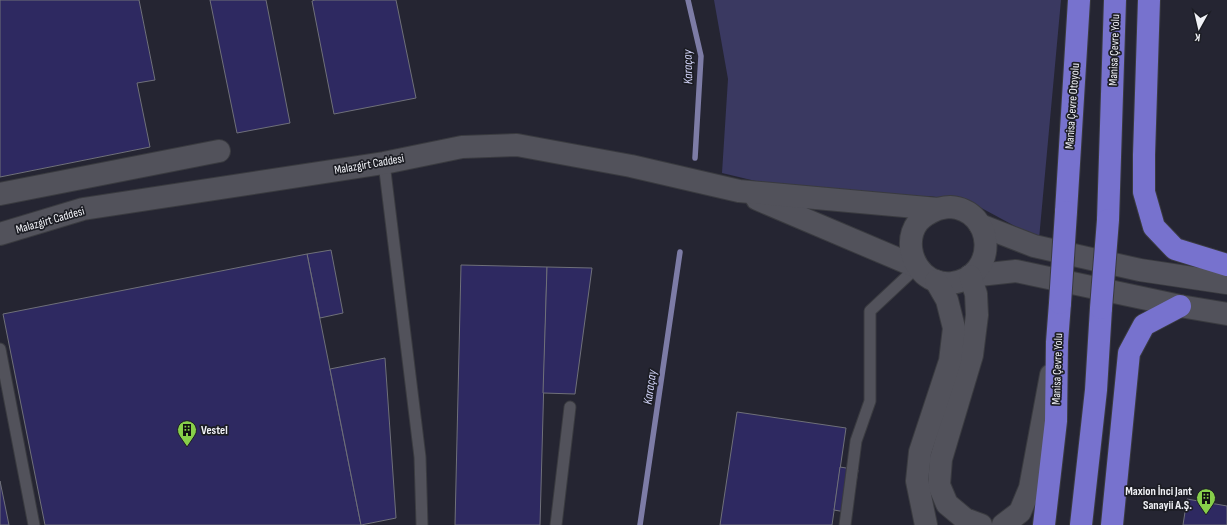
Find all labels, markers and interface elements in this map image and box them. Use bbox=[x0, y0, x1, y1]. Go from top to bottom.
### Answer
north arrow bbox=[1179, 8, 1219, 48]
street label: Manisa Çevre Yolu bbox=[1106, 14, 1123, 86]
text: K bbox=[1194, 31, 1201, 44]
water label: Karaçay bbox=[680, 48, 696, 85]
street label: Manisa Çevre Otoyolu bbox=[1062, 63, 1083, 150]
street label: Malazgirt Caddesi bbox=[333, 151, 405, 178]
street label: Malazgirt Caddesi bbox=[14, 204, 86, 237]
street label: Manisa Çevre Yolu bbox=[1049, 333, 1066, 405]
water label: Karaçay bbox=[640, 368, 660, 405]
building icon: Vestel bbox=[176, 419, 198, 447]
place label: Vestel bbox=[201, 423, 228, 438]
place label: Maxion İnci Jant Sanayii A.Ş. bbox=[1125, 484, 1192, 513]
building icon: Maxion İnci Jant Sanayii A.Ş. bbox=[1195, 487, 1217, 515]

